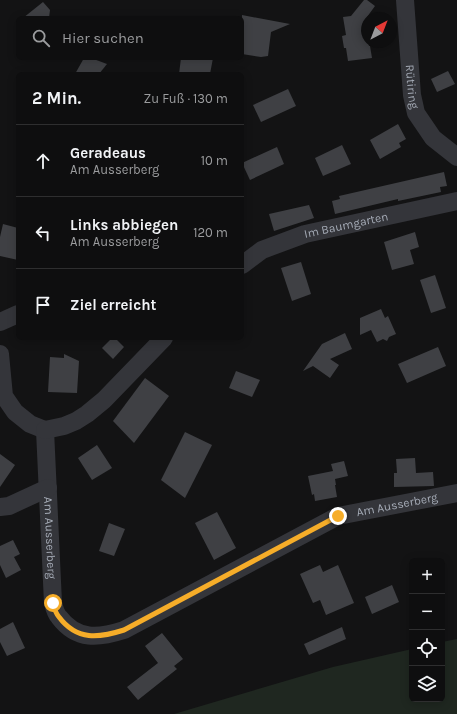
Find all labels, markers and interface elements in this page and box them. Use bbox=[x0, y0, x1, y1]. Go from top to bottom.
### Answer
north arrow bbox=[361, 12, 397, 48]
search box bbox=[16, 16, 244, 60]
icon: search bbox=[30, 27, 52, 49]
text: Hier suchen bbox=[62, 29, 144, 47]
street label: Rütiring bbox=[403, 64, 422, 110]
text: 2 Min. bbox=[32, 88, 81, 108]
text: Zu Fuß · 130 m bbox=[144, 91, 228, 106]
text: Geradeaus bbox=[70, 144, 146, 162]
icon: ahead bbox=[32, 150, 54, 172]
text: 10 m bbox=[201, 153, 228, 168]
text: Am Ausserberg bbox=[70, 162, 159, 177]
street label: Im Baumgarten bbox=[303, 209, 390, 241]
text: Links abbiegen bbox=[70, 216, 178, 234]
icon: left bbox=[32, 222, 54, 244]
text: 120 m bbox=[193, 225, 228, 240]
text: Am Ausserberg bbox=[70, 234, 159, 249]
icon: arrive bbox=[32, 294, 54, 316]
text: Ziel erreicht bbox=[70, 296, 156, 314]
street label: Am Ausserberg bbox=[355, 490, 439, 519]
street label: Am Ausserberg bbox=[41, 496, 59, 580]
route end bbox=[329, 507, 347, 525]
map controls bbox=[409, 558, 445, 702]
button: + bbox=[409, 558, 445, 594]
route start bbox=[44, 594, 62, 612]
button: − bbox=[409, 594, 445, 630]
button: locate bbox=[409, 630, 445, 666]
button: layers bbox=[409, 666, 445, 702]

